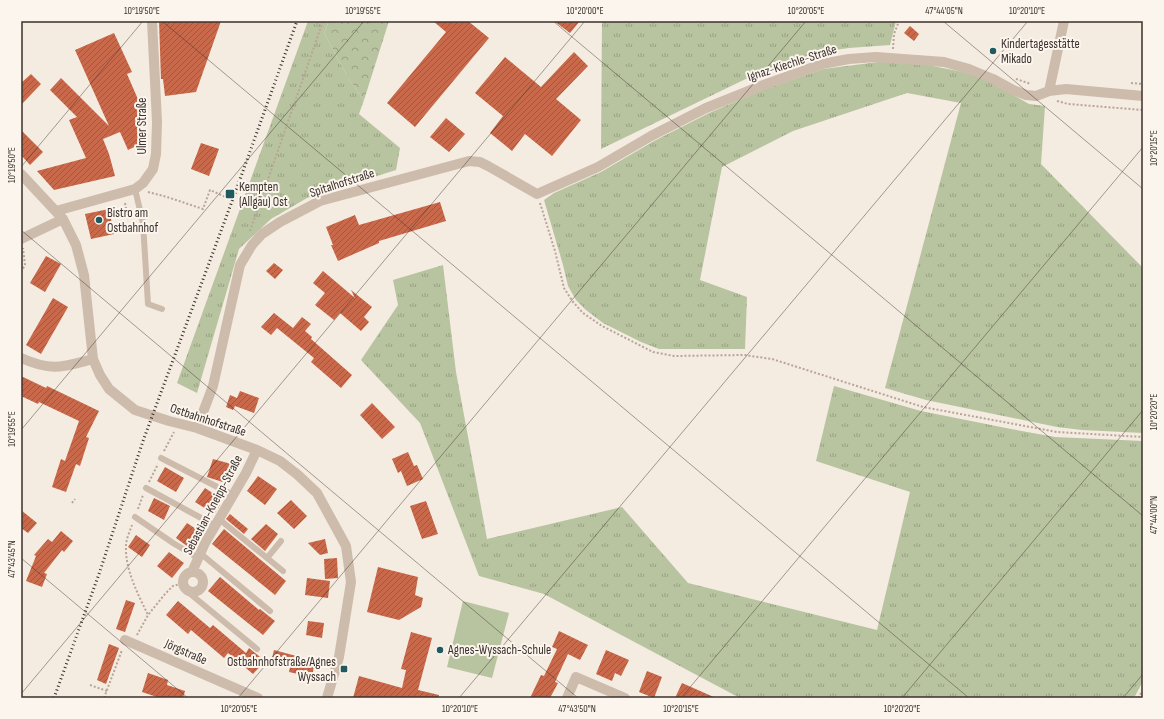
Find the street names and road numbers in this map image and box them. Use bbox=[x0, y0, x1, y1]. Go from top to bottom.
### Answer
street label: Ignaz-Kiechle-Straße bbox=[745, 41, 839, 85]
street label: Ulmer Straße bbox=[134, 98, 150, 154]
street label: Spitalhofstraße bbox=[308, 165, 376, 201]
street label: Ostbahnhofstraße bbox=[168, 400, 248, 440]
street label: Sebastian-Kneipp-Straße bbox=[180, 452, 246, 558]
street label: Jörgstraße bbox=[162, 635, 210, 668]

